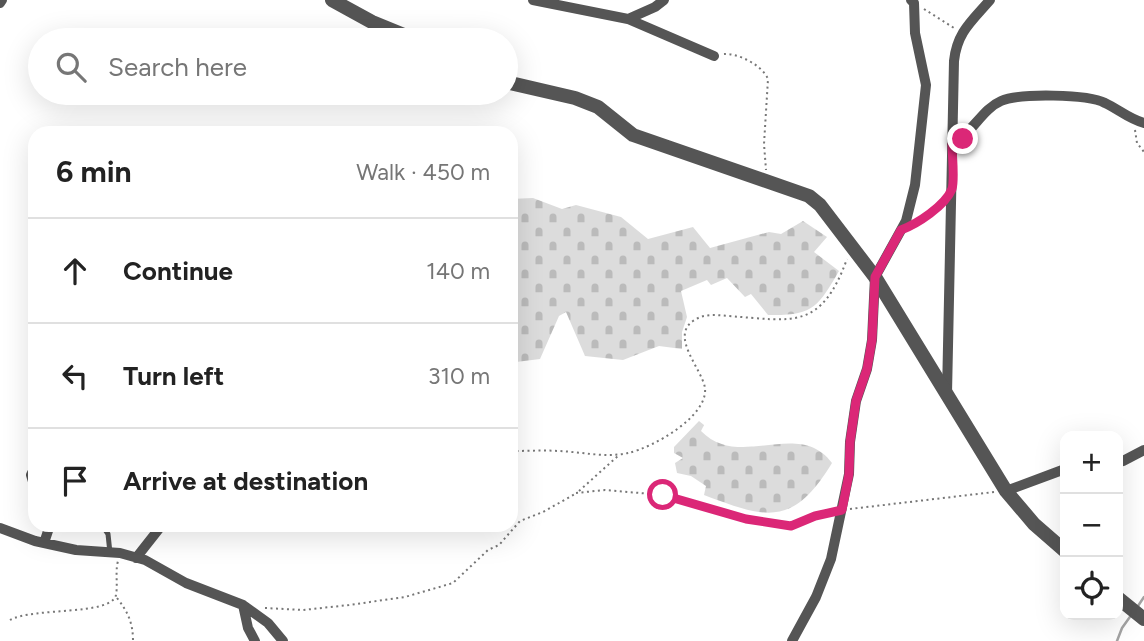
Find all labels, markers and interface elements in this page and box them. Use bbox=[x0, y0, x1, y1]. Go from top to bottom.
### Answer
search box bbox=[28, 28, 518, 105]
icon: search bbox=[52, 48, 90, 86]
text: Search here bbox=[108, 51, 247, 83]
route end bbox=[947, 123, 978, 154]
text: 6 min bbox=[56, 153, 132, 190]
text: Walk · 450 m bbox=[356, 158, 490, 186]
icon: ahead bbox=[56, 252, 94, 290]
text: Continue bbox=[123, 255, 233, 287]
text: 140 m bbox=[426, 257, 490, 285]
icon: left bbox=[56, 357, 94, 395]
text: Turn left bbox=[123, 360, 224, 392]
text: 310 m bbox=[428, 362, 490, 390]
map controls bbox=[1060, 431, 1123, 620]
button: + bbox=[1060, 431, 1123, 494]
icon: arrive bbox=[56, 462, 94, 500]
text: Arrive at destination bbox=[123, 465, 368, 497]
route start bbox=[647, 479, 678, 510]
button: − bbox=[1060, 494, 1123, 557]
button: locate bbox=[1060, 557, 1123, 620]

